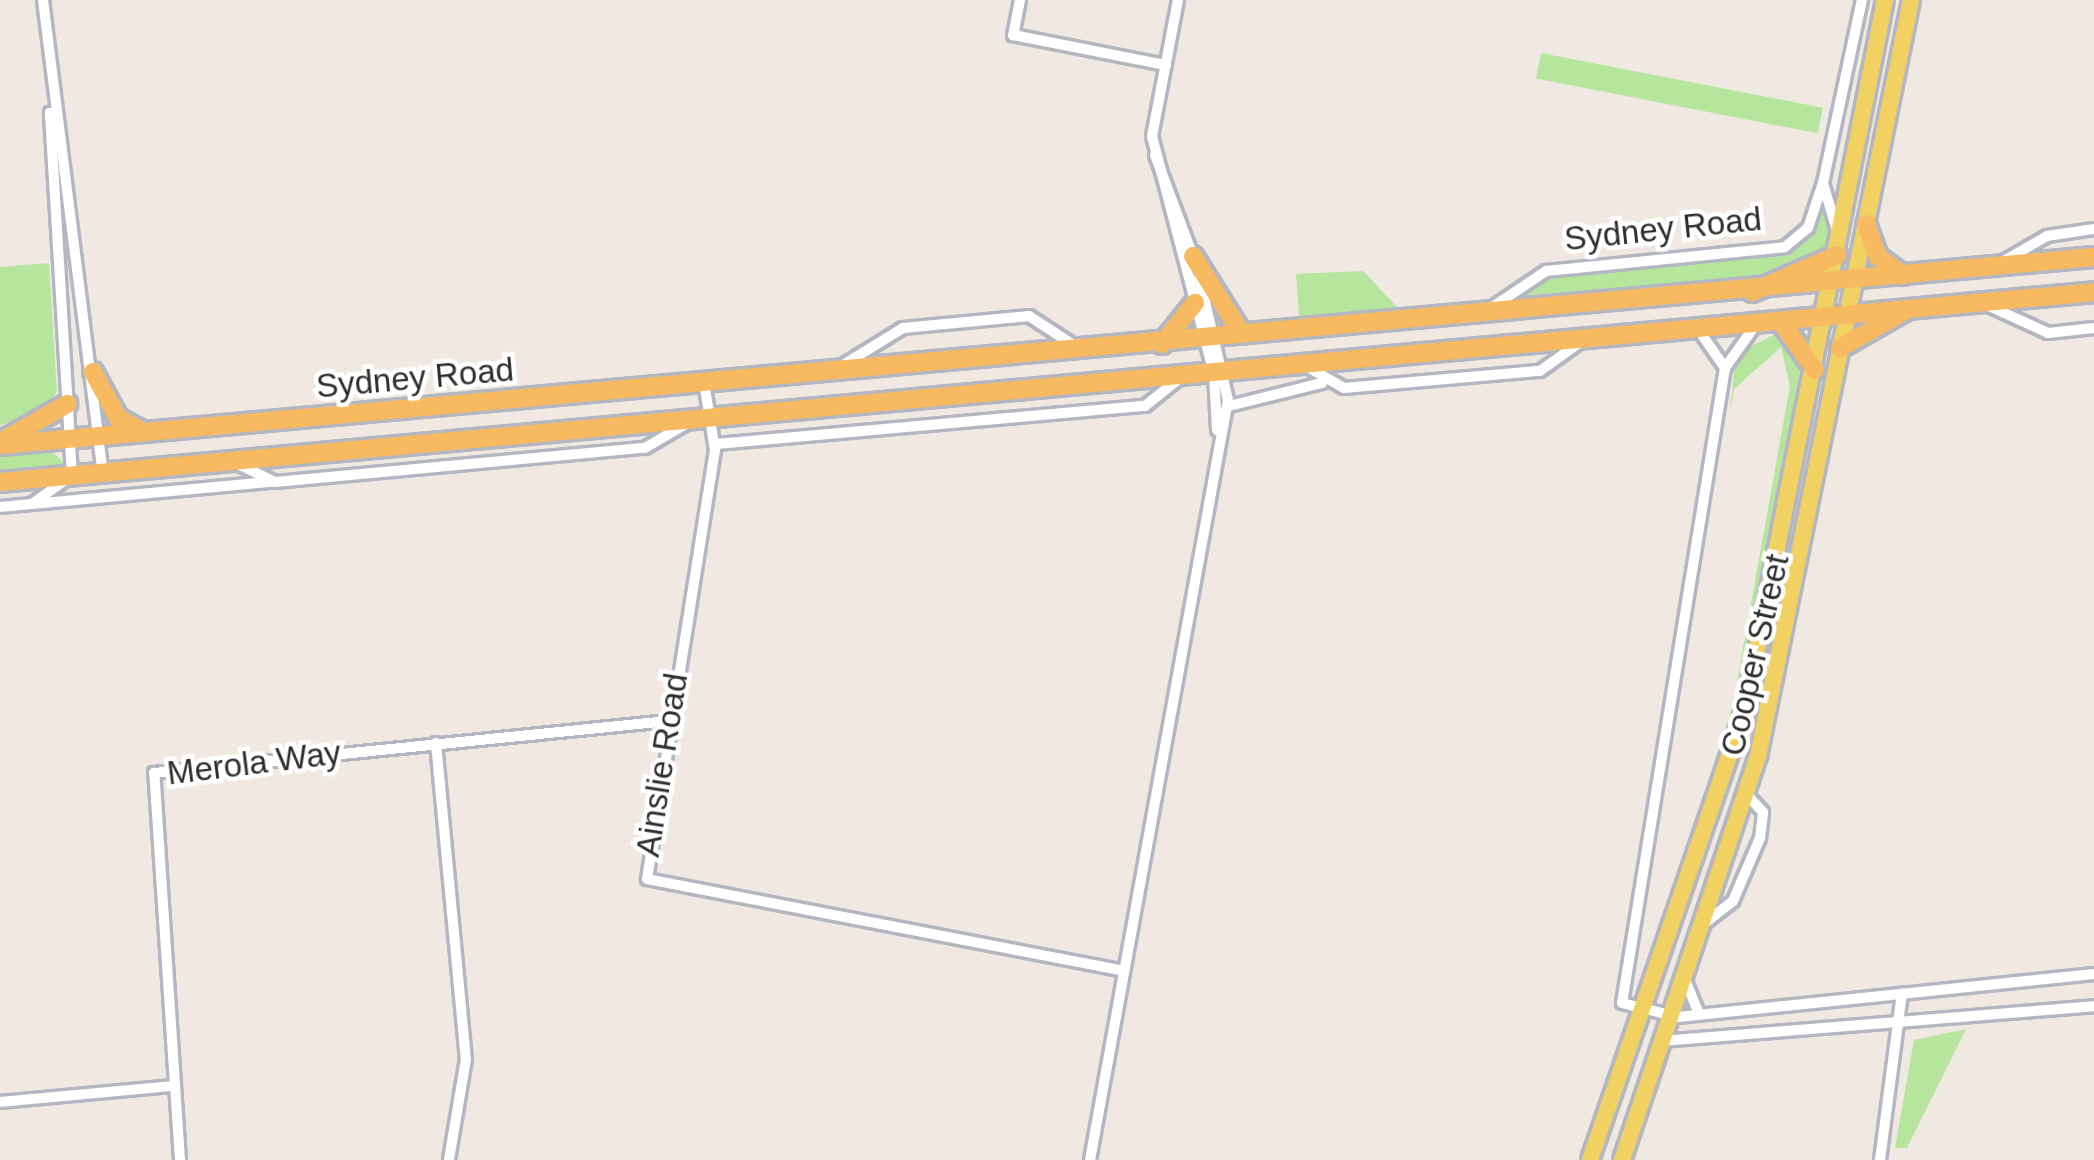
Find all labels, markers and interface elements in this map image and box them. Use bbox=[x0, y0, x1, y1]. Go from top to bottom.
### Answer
street label: Sydney Road bbox=[1562, 199, 1764, 259]
street label: Sydney Road bbox=[315, 350, 515, 406]
street label: Cooper Street bbox=[1713, 550, 1797, 760]
street label: Ainslie Road bbox=[628, 670, 696, 860]
street label: Merola Way bbox=[165, 733, 343, 793]

